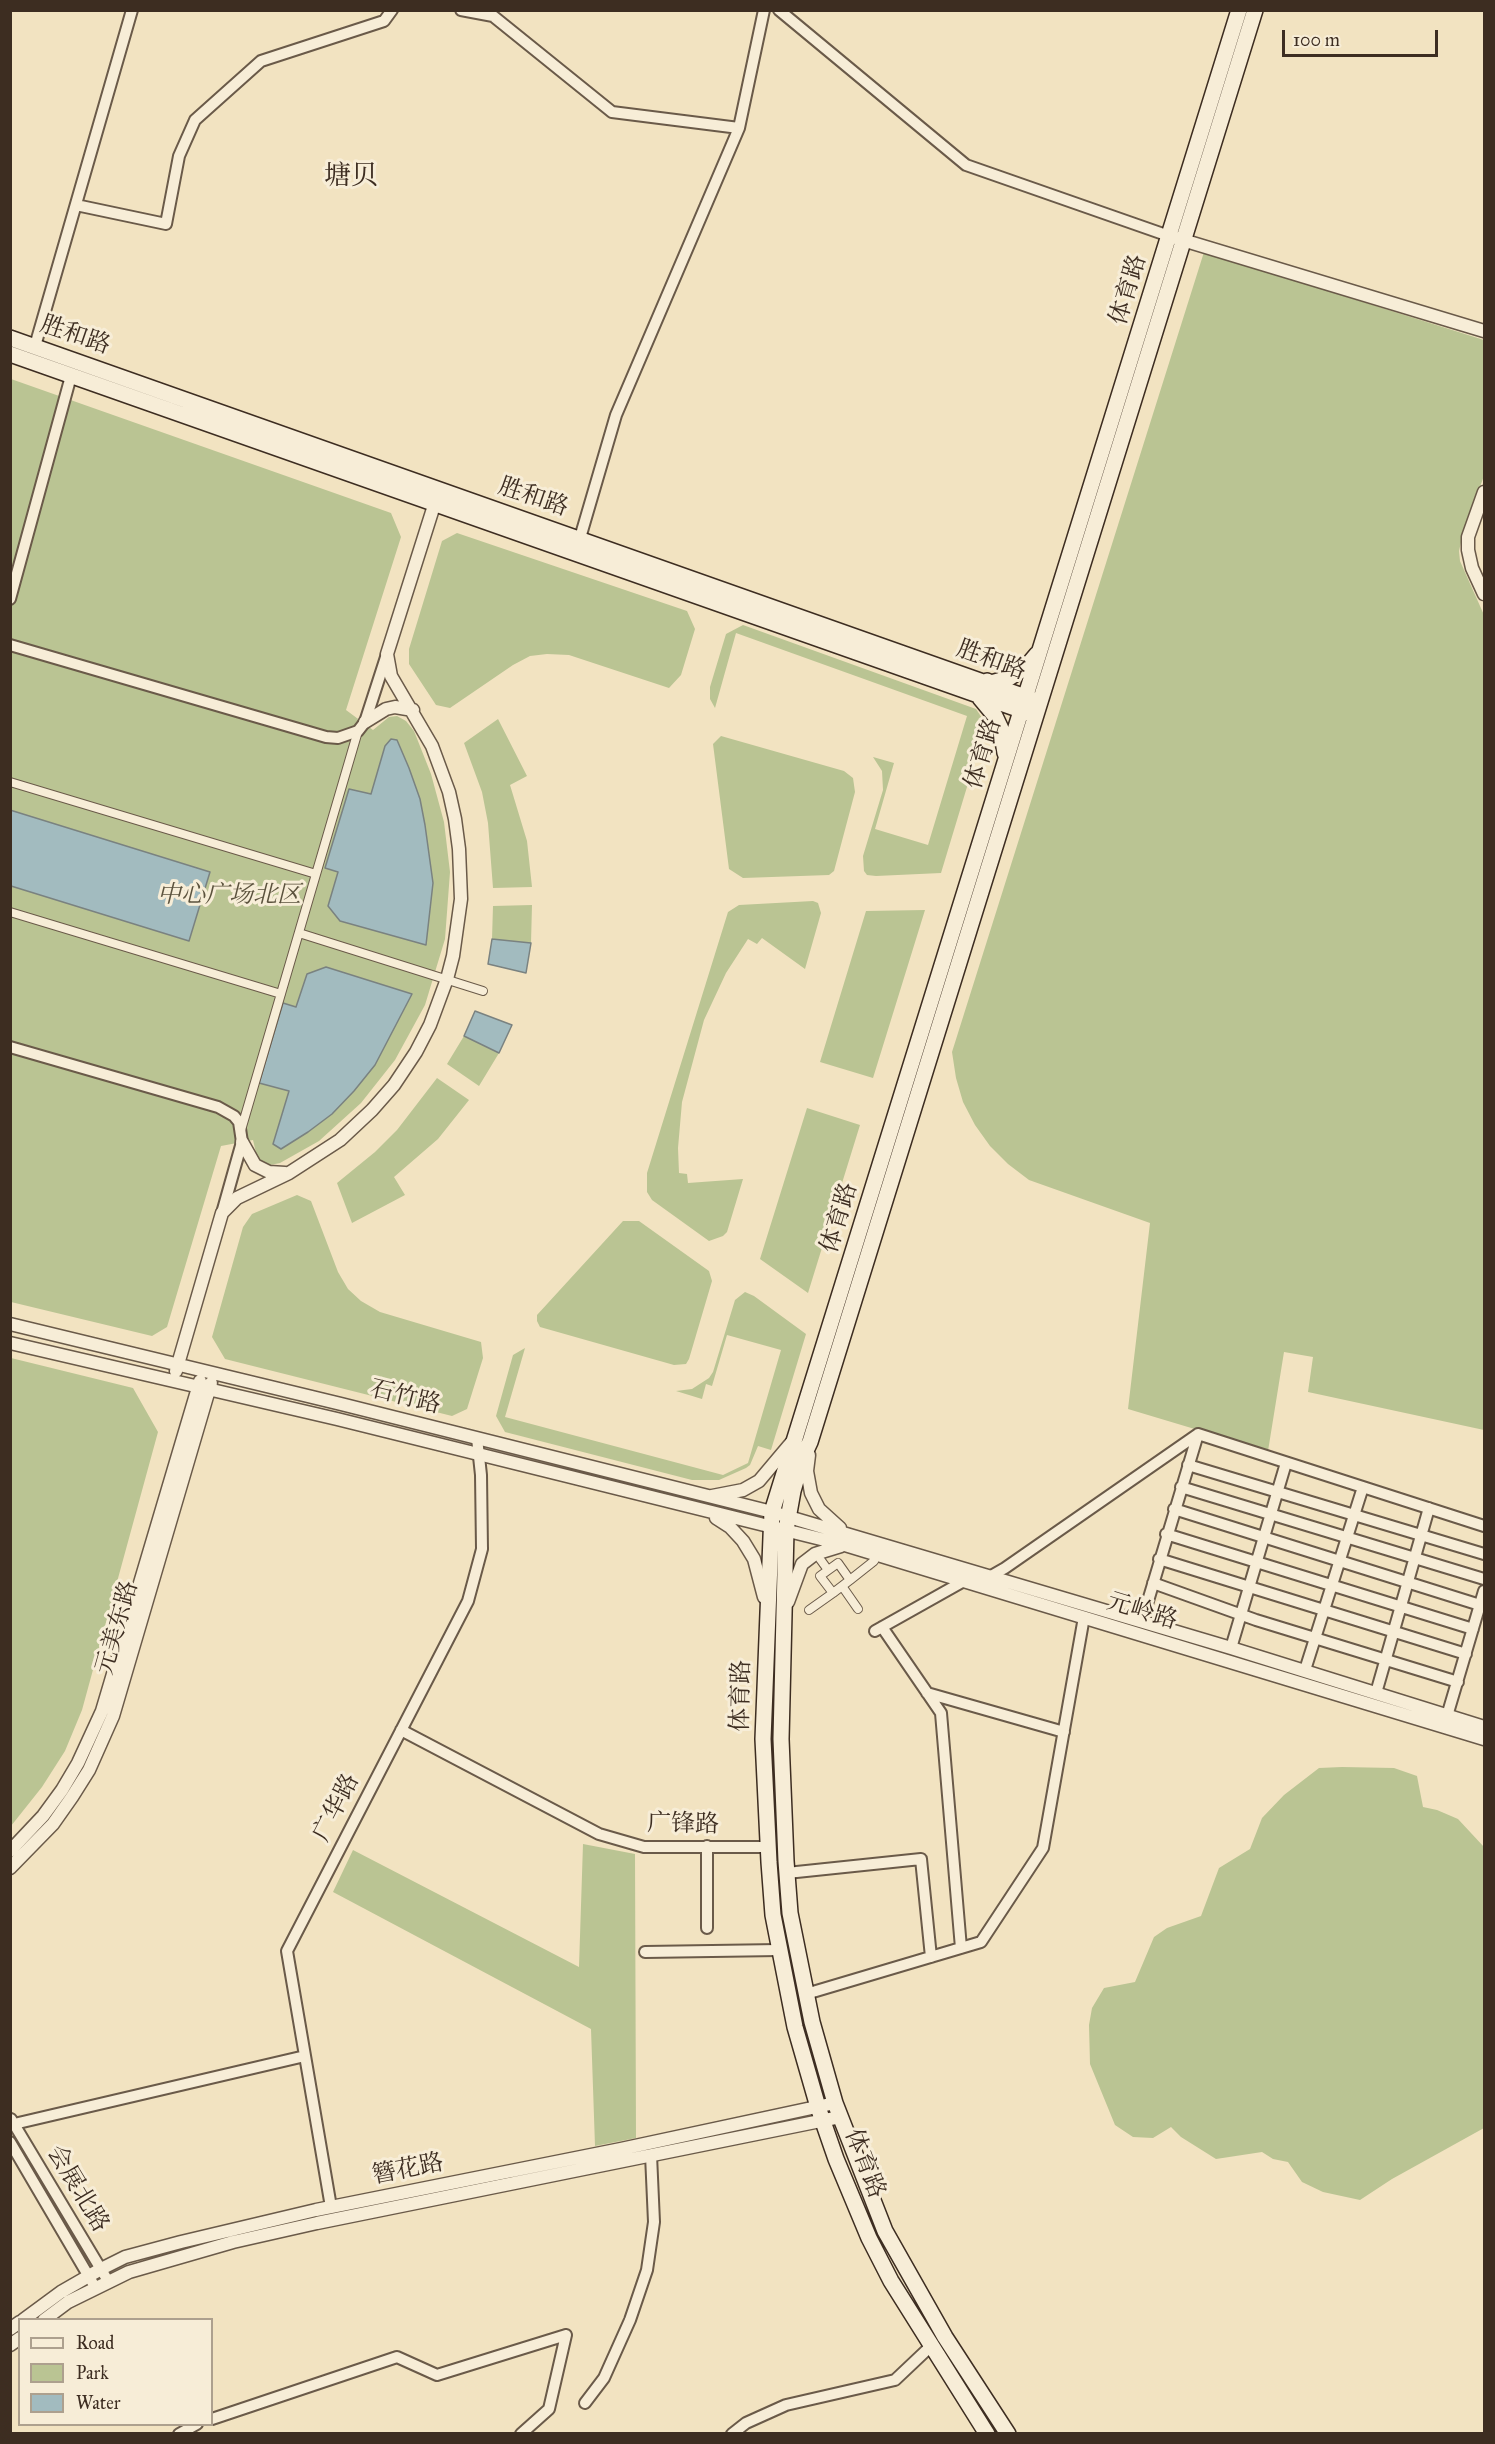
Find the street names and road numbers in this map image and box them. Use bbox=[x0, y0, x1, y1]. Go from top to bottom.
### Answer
street label: 体育路 bbox=[1105, 251, 1153, 329]
street label: 胜和路 bbox=[36, 311, 114, 361]
street label: 胜和路 bbox=[494, 473, 572, 523]
street label: 胜和路 bbox=[952, 635, 1030, 687]
street label: 体育路 bbox=[960, 715, 1008, 793]
street label: 体育路 bbox=[816, 1179, 864, 1257]
street label: 石竹路 bbox=[367, 1375, 443, 1421]
street label: 元美东路 bbox=[91, 1578, 145, 1678]
street label: 元岭路 bbox=[1103, 1588, 1181, 1636]
street label: 体育路 bbox=[727, 1660, 757, 1732]
street label: 广华路 bbox=[308, 1769, 366, 1847]
street label: 广锋路 bbox=[647, 1810, 719, 1840]
street label: 体育路 bbox=[838, 2125, 890, 2203]
street label: 会展北路 bbox=[40, 2140, 114, 2238]
street label: 簪花路 bbox=[370, 2149, 446, 2191]

